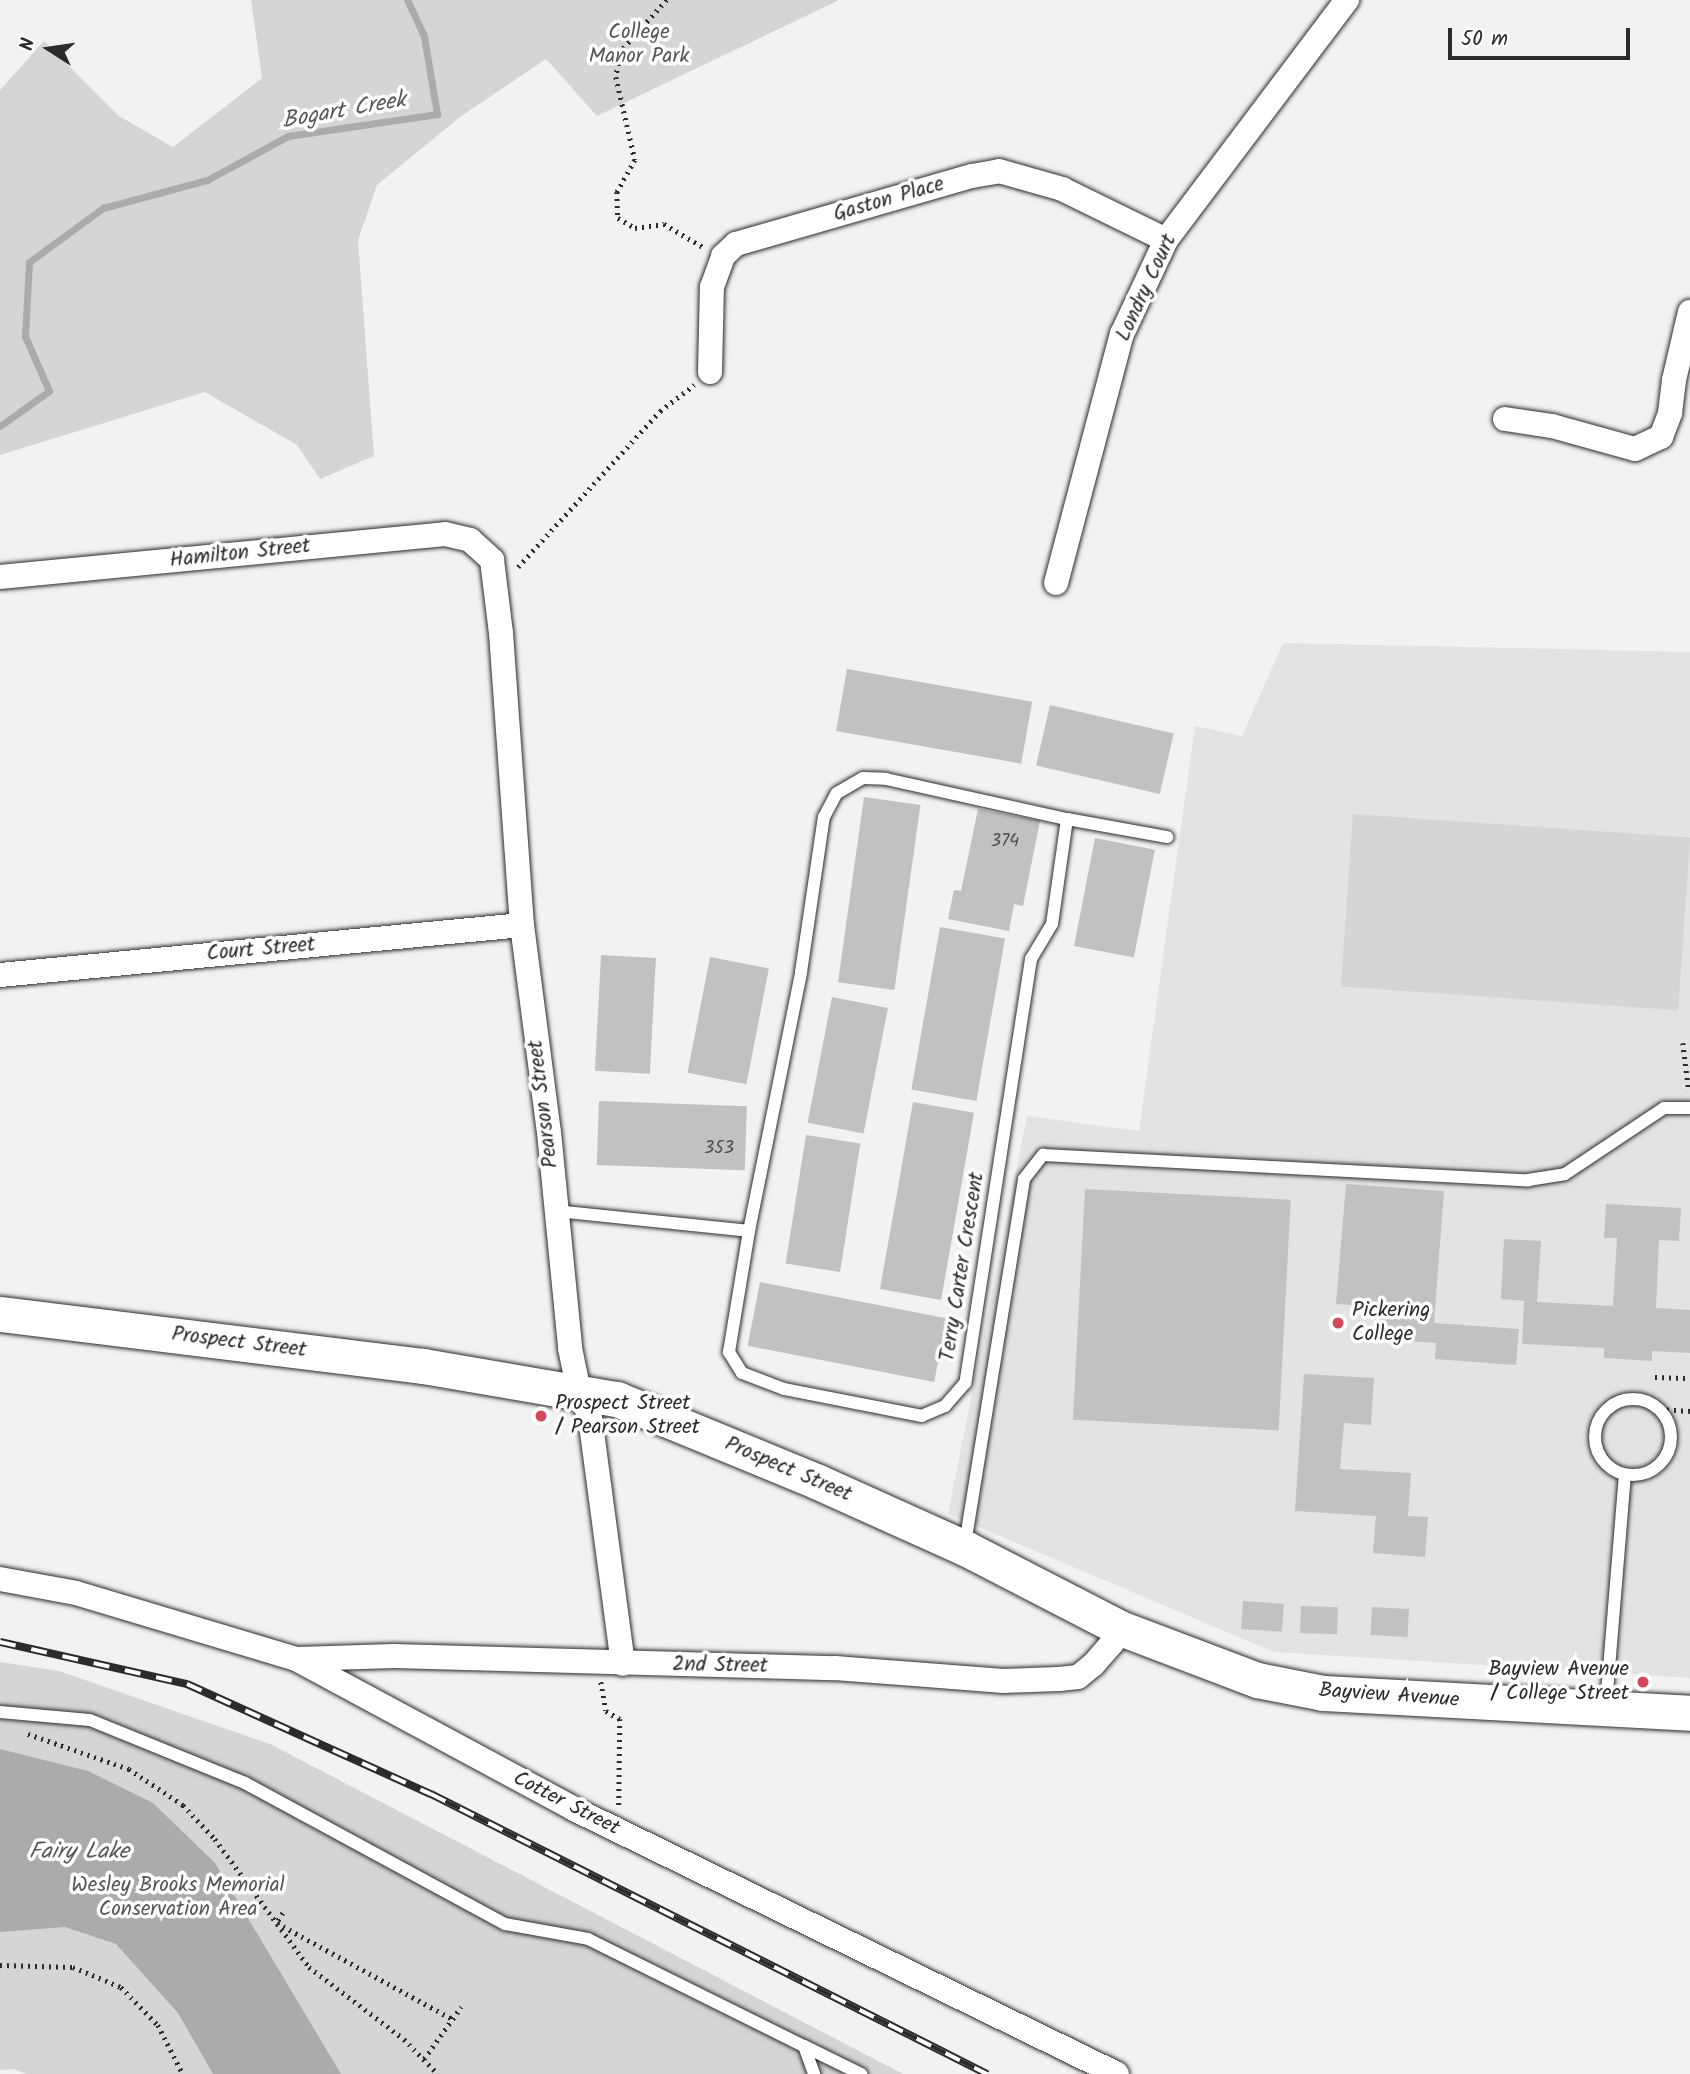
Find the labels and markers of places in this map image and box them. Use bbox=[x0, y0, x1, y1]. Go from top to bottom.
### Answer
place label: Pickering College bbox=[1352, 1298, 1430, 1348]
marker: Pickering College bbox=[1330, 1315, 1346, 1331]
place label: Prospect Street / Pearson Street bbox=[555, 1391, 700, 1441]
marker: Prospect Street / Pearson Street bbox=[533, 1408, 549, 1424]
place label: Bayview Avenue / College Street bbox=[1488, 1657, 1629, 1707]
marker: Bayview Avenue / College Street bbox=[1635, 1674, 1651, 1690]

